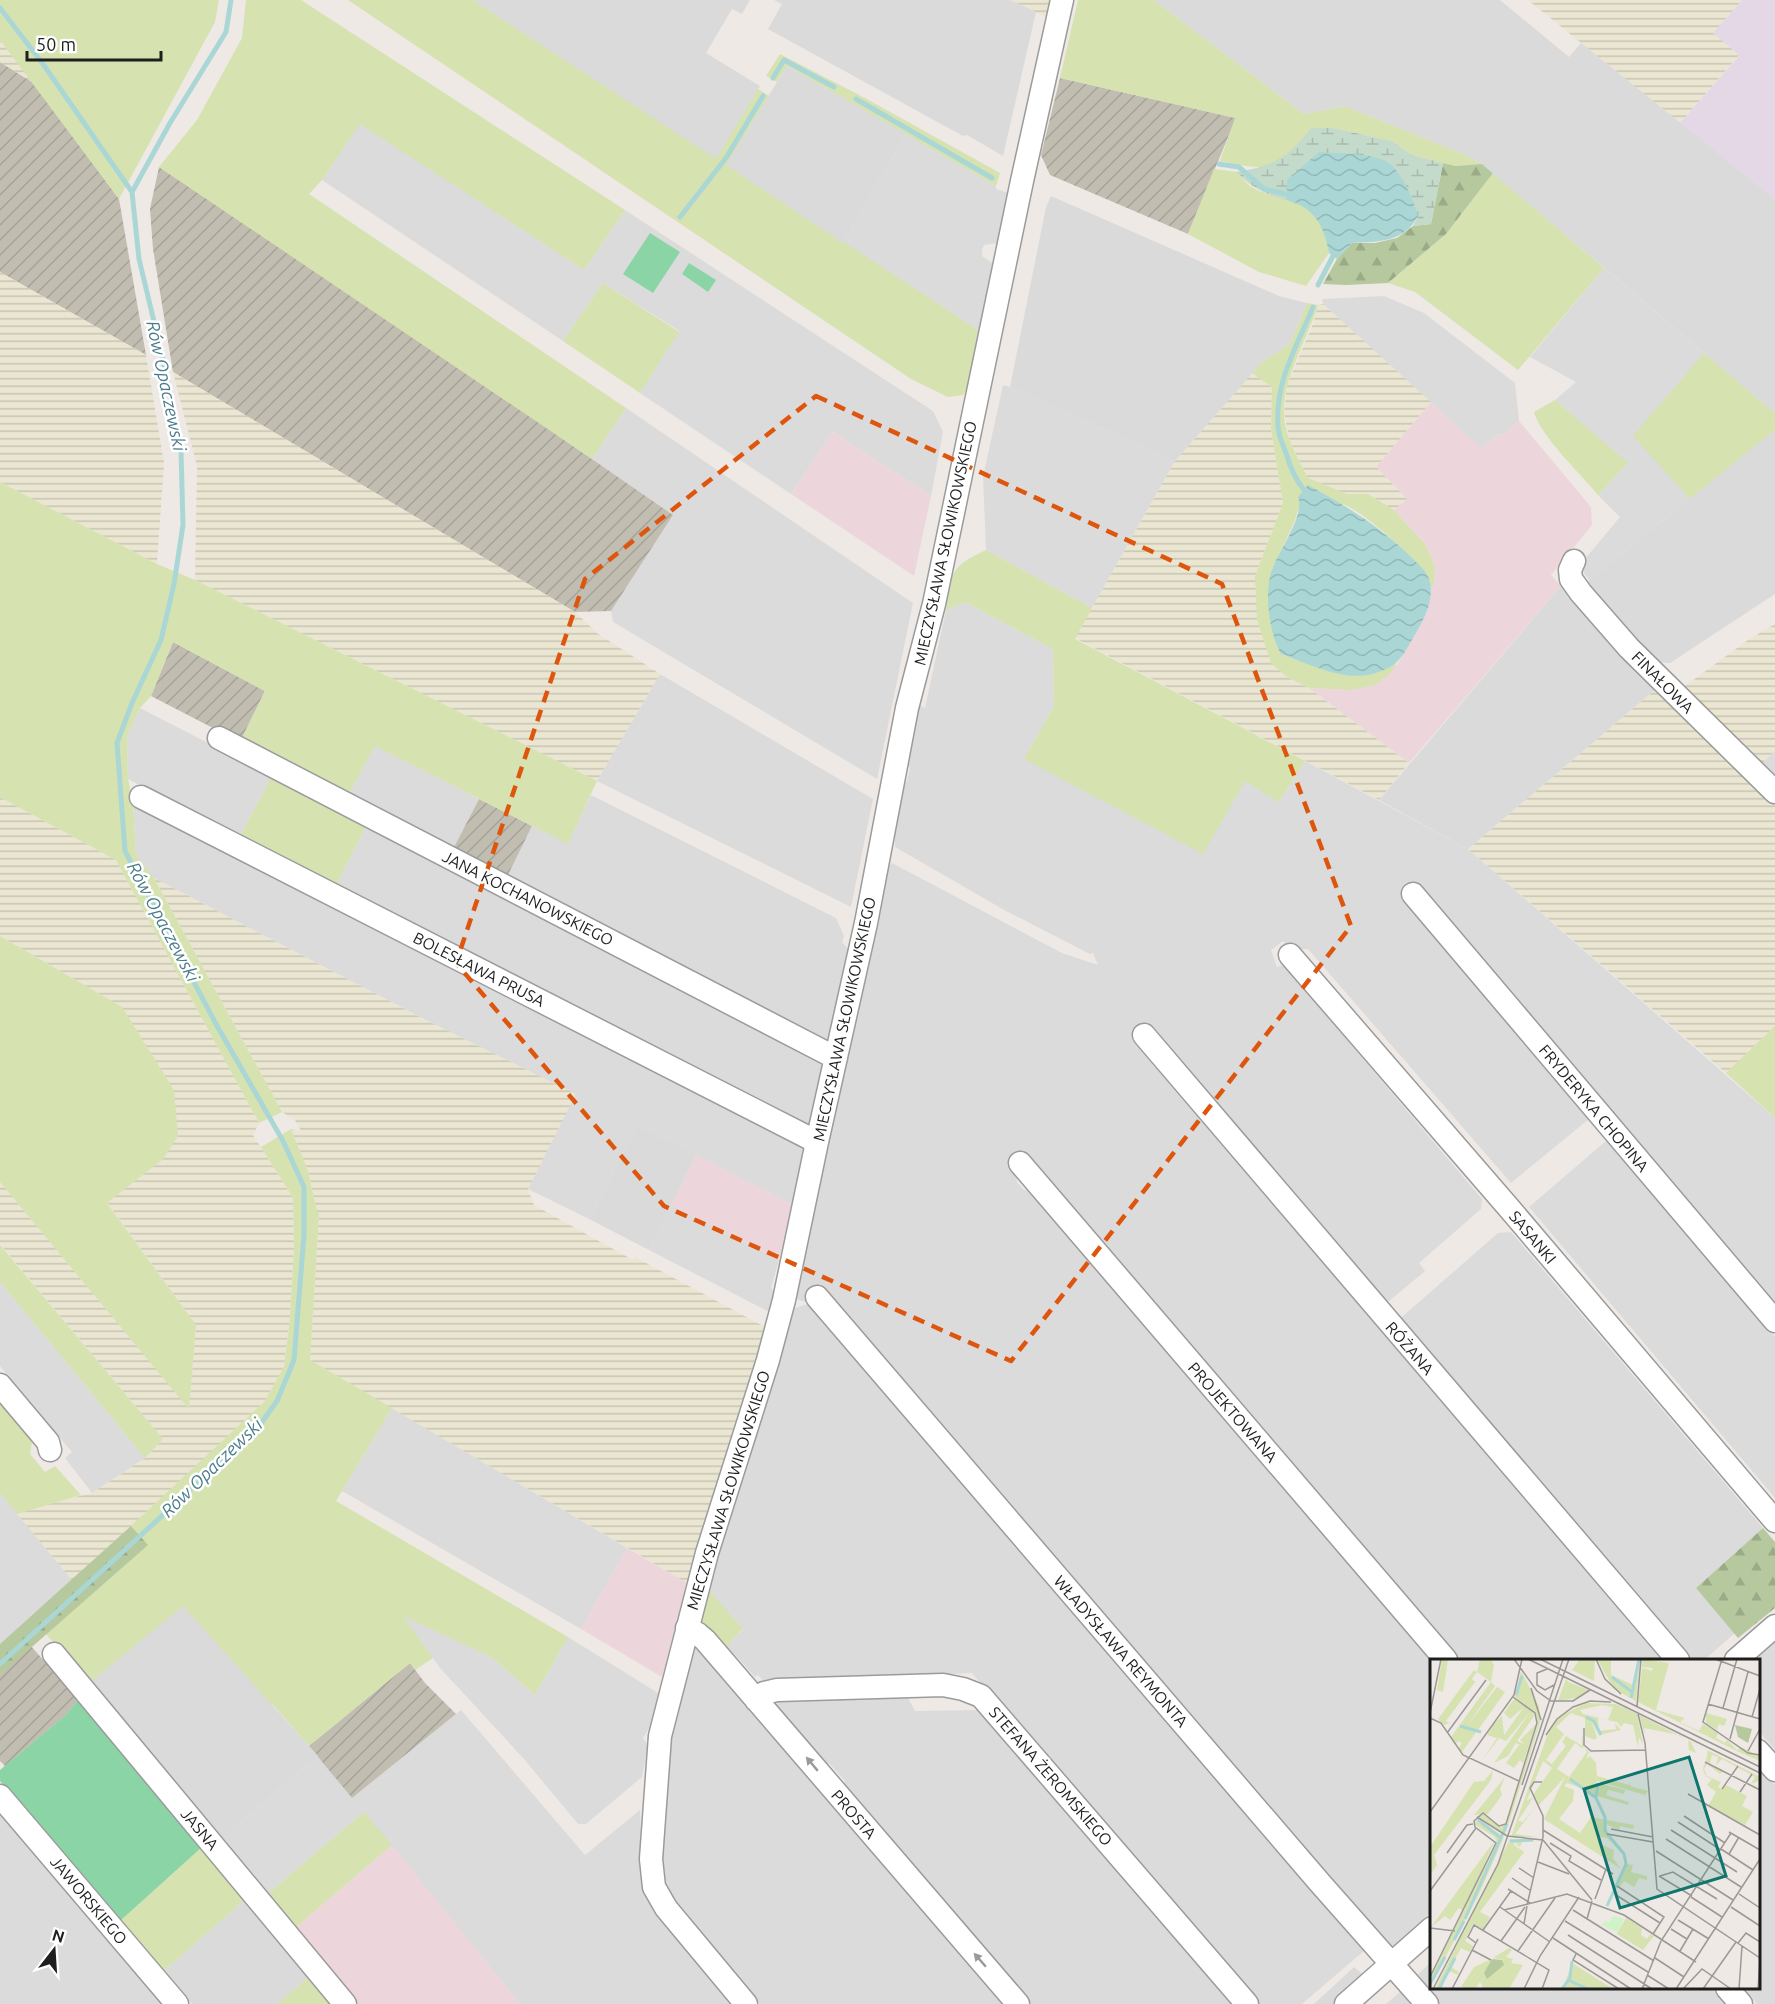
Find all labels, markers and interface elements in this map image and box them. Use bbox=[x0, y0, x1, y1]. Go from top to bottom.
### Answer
scale bar bbox=[27, 24, 160, 62]
text: 50 m bbox=[36, 34, 76, 54]
water label: Rów Opaczewski bbox=[143, 319, 191, 453]
street label: MIECZYSŁAWA SŁOWIKOWSKIEGO bbox=[910, 419, 980, 667]
street label: FINAŁOWA bbox=[1628, 647, 1698, 717]
street label: JANA KOCHANOWSKIEGO bbox=[440, 847, 616, 949]
water label: Rów Opaczewski bbox=[124, 858, 204, 985]
street label: MIECZYSŁAWA SŁOWIKOWSKIEGO bbox=[809, 895, 879, 1143]
street label: BOLESŁAWA PRUSA bbox=[410, 928, 548, 1010]
street label: FRYDERYKA CHOPINA bbox=[1536, 1041, 1653, 1176]
street label: SASANKI bbox=[1506, 1207, 1560, 1267]
street label: RÓŻANA bbox=[1382, 1317, 1439, 1378]
street label: PROJEKTOWANA bbox=[1185, 1358, 1282, 1466]
street label: MIECZYSŁAWA SŁOWIKOWSKIEGO bbox=[683, 1368, 773, 1612]
water label: Rów Opaczewski bbox=[157, 1414, 266, 1521]
street label: WŁADYSŁAWA REYMONTA bbox=[1050, 1572, 1192, 1731]
inset map bbox=[1430, 1659, 1760, 1989]
street label: STEFANA ŻEROMSKIEGO bbox=[986, 1703, 1116, 1849]
one-way arrow bbox=[806, 1757, 819, 1772]
street label: PROSTA bbox=[828, 1786, 880, 1843]
street label: JASNA bbox=[177, 1805, 223, 1854]
street label: JAWORSKIEGO bbox=[47, 1852, 131, 1948]
north arrow bbox=[24, 1920, 84, 1980]
text: N bbox=[50, 1925, 67, 1946]
one-way arrow bbox=[974, 1953, 987, 1968]

